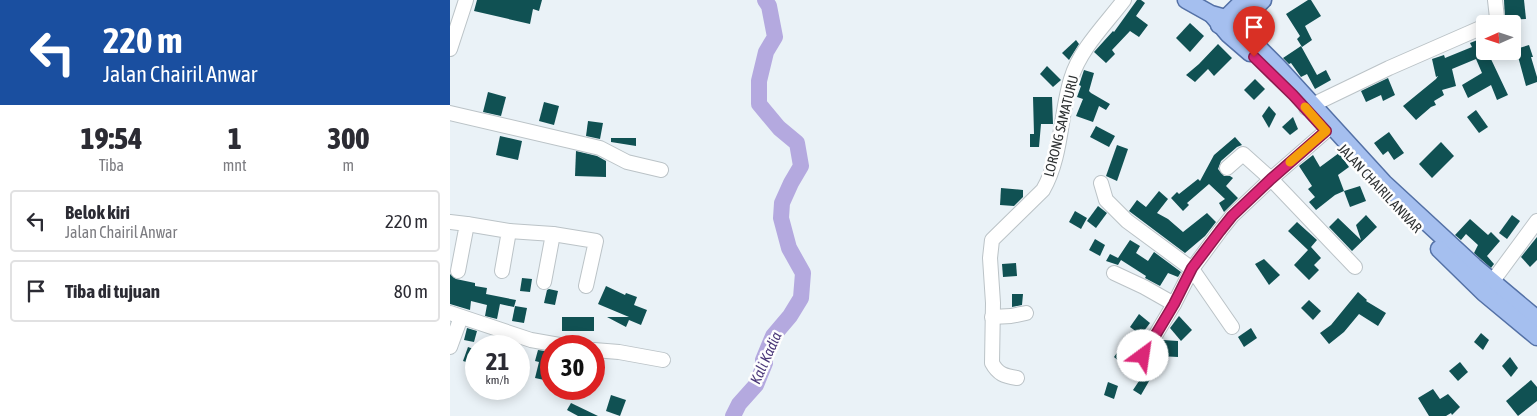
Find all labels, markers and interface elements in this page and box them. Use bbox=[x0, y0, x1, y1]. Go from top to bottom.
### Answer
pin bbox=[1233, 6, 1275, 57]
icon: arrive bbox=[1240, 13, 1268, 41]
north arrow bbox=[1476, 15, 1521, 60]
map controls bbox=[1476, 15, 1521, 60]
icon: left bbox=[20, 20, 85, 85]
text: 220 m bbox=[103, 20, 182, 60]
text: Jalan Chairil Anwar bbox=[103, 61, 257, 87]
street label: LORONG SAMATURU bbox=[1041, 74, 1081, 178]
text: 19:54 bbox=[81, 121, 142, 155]
text: 1 bbox=[228, 121, 242, 155]
text: 300 bbox=[327, 121, 369, 155]
street label: JALAN CHAIRIL ANWAR bbox=[1335, 140, 1425, 236]
text: Tiba bbox=[99, 156, 124, 174]
text: mnt bbox=[223, 156, 247, 174]
text: m bbox=[343, 156, 354, 174]
text: Belok kiri bbox=[65, 201, 130, 223]
icon: left bbox=[22, 207, 50, 235]
text: 220 m bbox=[385, 210, 428, 232]
text: Jalan Chairil Anwar bbox=[65, 223, 177, 241]
icon: arrive bbox=[22, 277, 50, 305]
text: Tiba di tujuan bbox=[65, 280, 160, 302]
text: 80 m bbox=[394, 280, 428, 302]
water label: Kali Kadia bbox=[747, 329, 785, 386]
position arrow bbox=[1116, 329, 1168, 381]
speed limit sign: 30 bbox=[540, 335, 605, 400]
text: 21 bbox=[486, 347, 509, 375]
text: km/h bbox=[486, 373, 509, 387]

